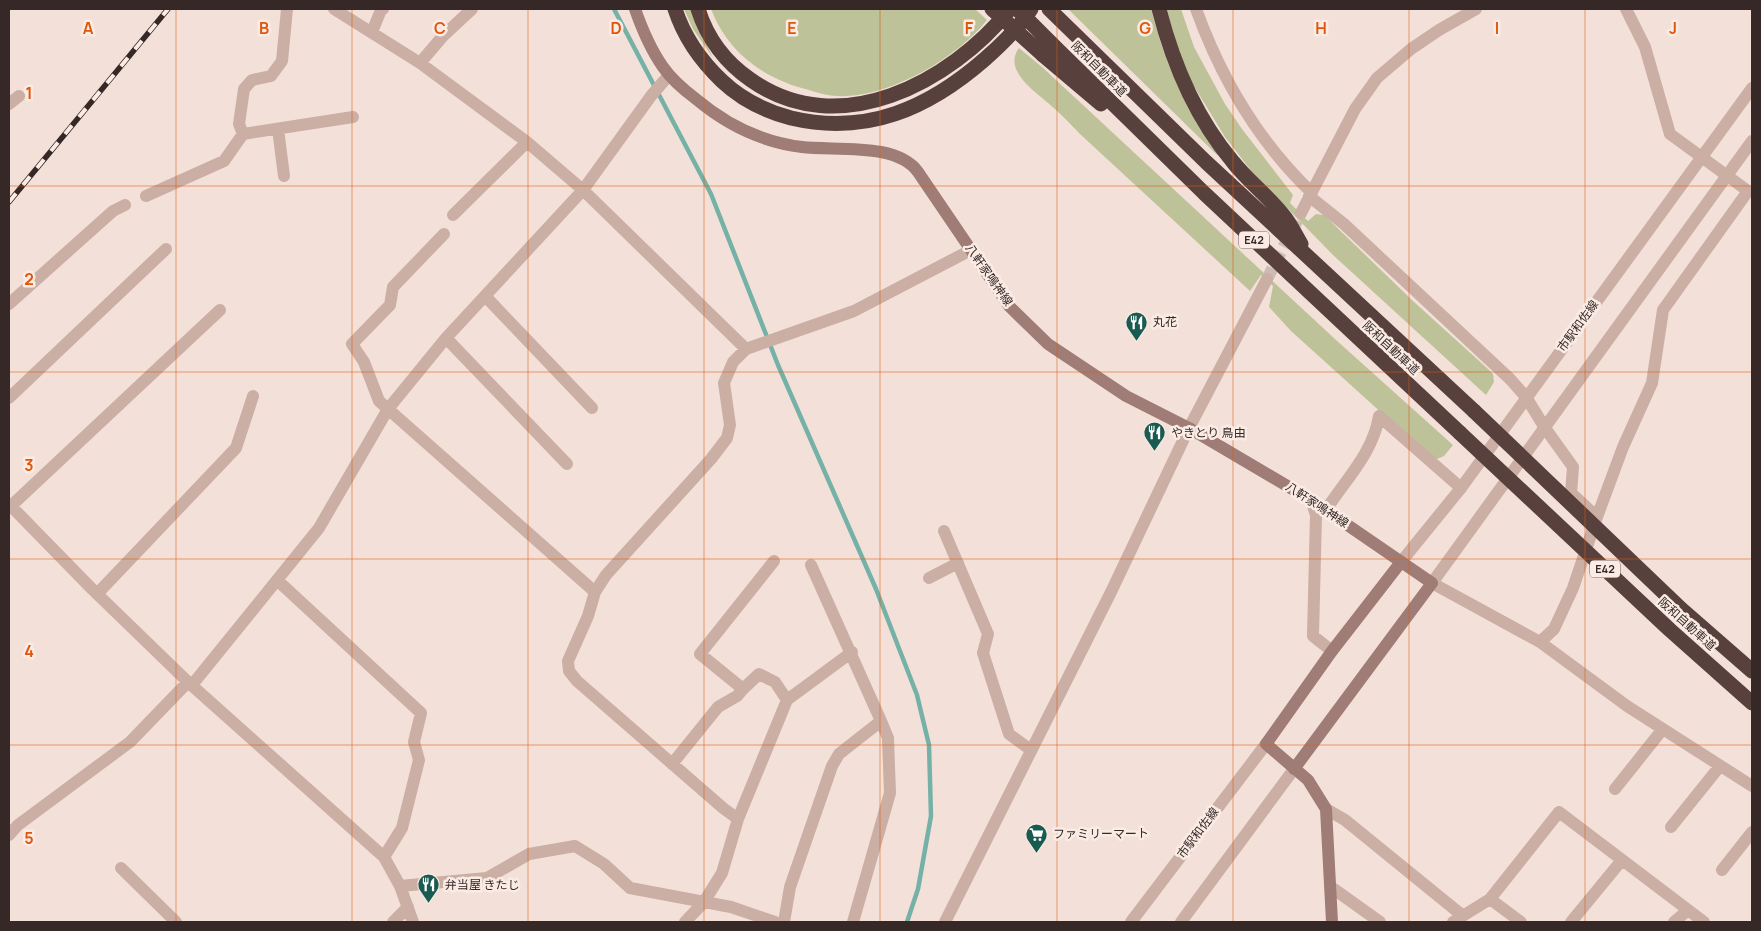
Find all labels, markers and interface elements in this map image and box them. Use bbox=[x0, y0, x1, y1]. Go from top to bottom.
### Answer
text: A bbox=[83, 17, 94, 39]
text: B bbox=[259, 17, 269, 39]
text: C bbox=[434, 17, 446, 39]
text: D bbox=[610, 17, 622, 39]
text: E bbox=[787, 17, 797, 39]
text: F bbox=[965, 17, 974, 39]
text: G bbox=[1139, 17, 1151, 39]
text: H bbox=[1315, 17, 1327, 39]
text: I bbox=[1495, 17, 1499, 39]
text: J bbox=[1669, 17, 1677, 39]
street label: 阪和自動車道 bbox=[1068, 37, 1131, 100]
text: 1 bbox=[25, 82, 33, 104]
road number: E42 bbox=[1239, 232, 1269, 248]
street label: 八軒家鳴神線 bbox=[962, 240, 1017, 309]
text: 2 bbox=[24, 268, 34, 290]
street label: 市駅和佐線 bbox=[1553, 296, 1602, 355]
restaurant icon: 丸花 bbox=[1125, 310, 1149, 341]
place label: 丸花 bbox=[1153, 313, 1177, 330]
street label: 阪和自動車道 bbox=[1359, 317, 1423, 378]
restaurant icon: やきとり 鳥由 bbox=[1143, 421, 1167, 452]
place label: やきとり 鳥由 bbox=[1171, 424, 1245, 441]
text: 3 bbox=[24, 454, 34, 476]
street label: 八軒家鳴神線 bbox=[1282, 478, 1352, 531]
road number: E42 bbox=[1590, 560, 1620, 578]
street label: 阪和自動車道 bbox=[1655, 593, 1720, 654]
text: 4 bbox=[24, 640, 34, 662]
street label: 市駅和佐線 bbox=[1173, 804, 1222, 862]
supermarket icon: ファミリーマート bbox=[1025, 822, 1049, 853]
place label: ファミリーマート bbox=[1053, 825, 1149, 842]
text: 5 bbox=[24, 827, 34, 849]
restaurant icon: 弁当屋 きたじ bbox=[417, 873, 441, 904]
place label: 弁当屋 きたじ bbox=[445, 876, 519, 893]

